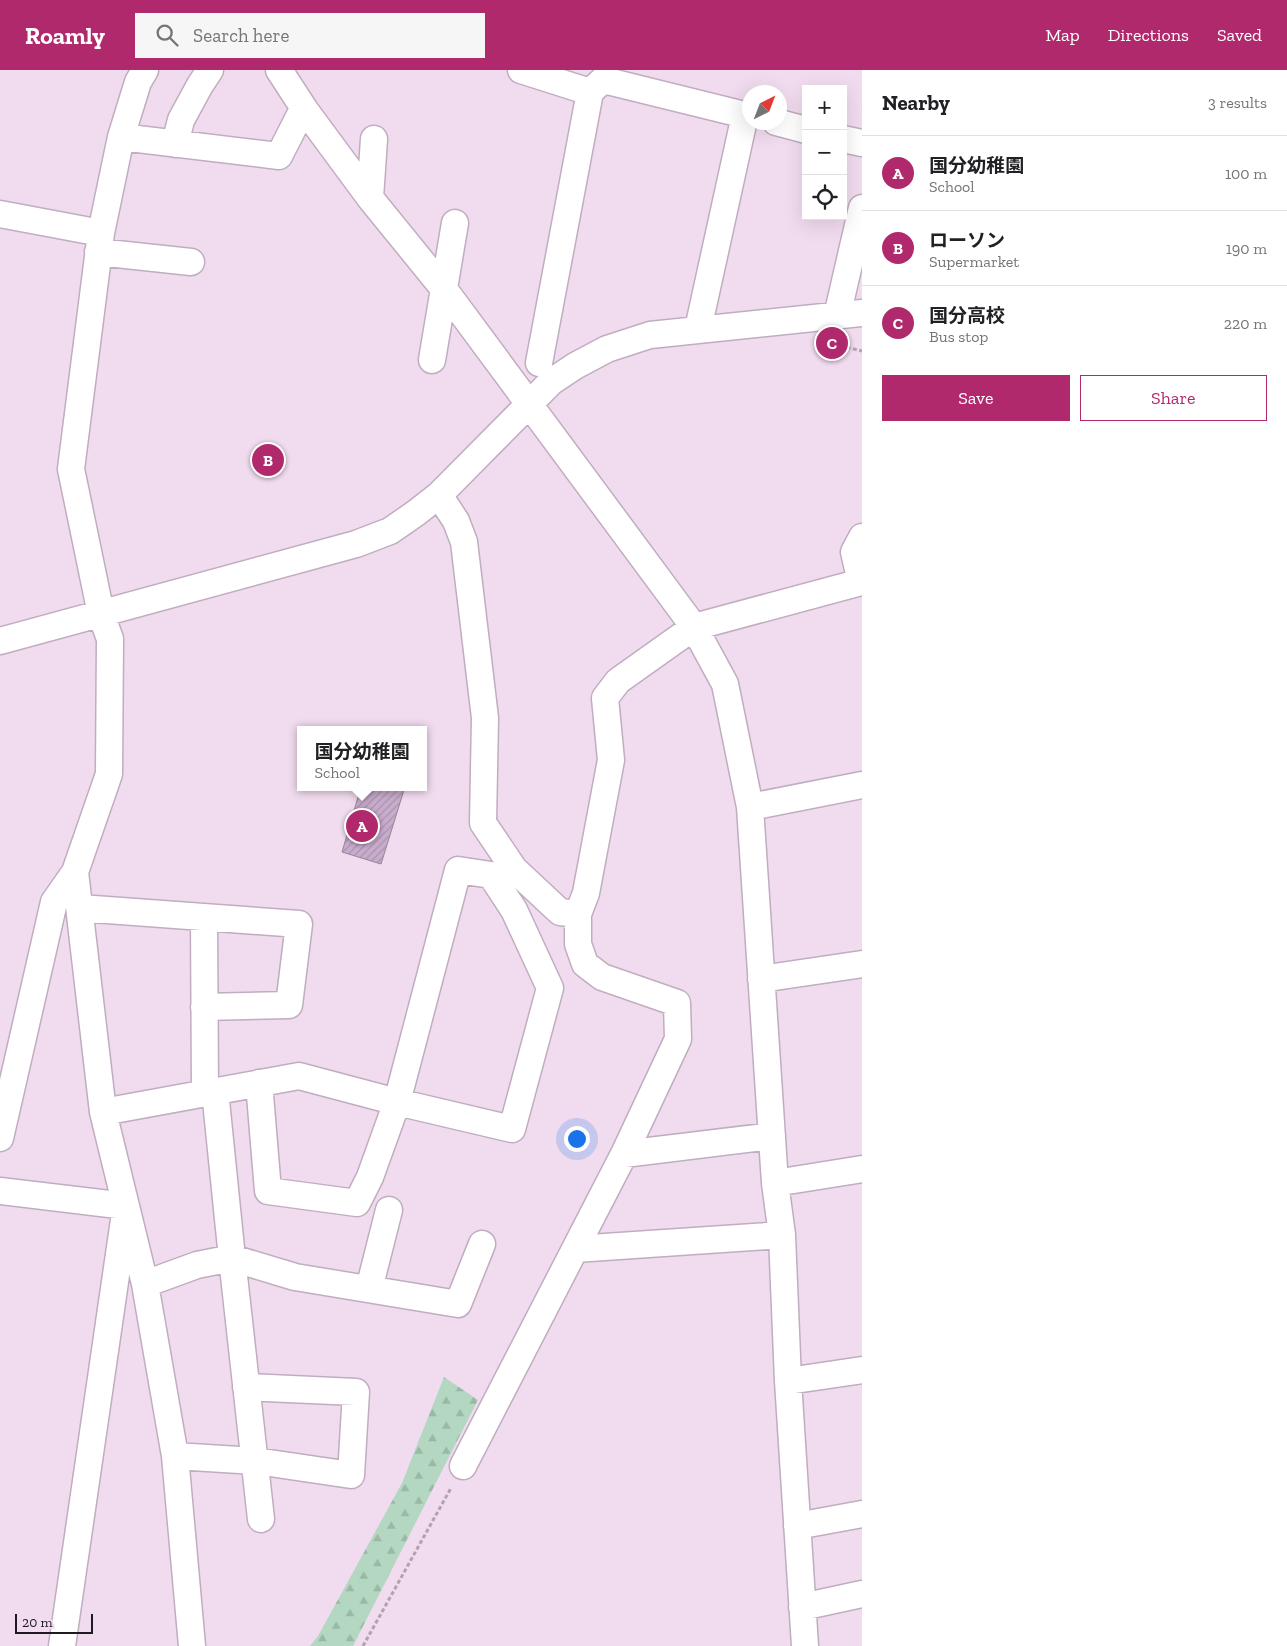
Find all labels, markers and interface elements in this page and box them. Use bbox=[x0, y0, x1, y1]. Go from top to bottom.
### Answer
search box bbox=[135, 13, 485, 58]
text: Roamly bbox=[25, 21, 105, 50]
icon: search bbox=[153, 21, 181, 49]
text: Search here bbox=[193, 24, 289, 47]
text: Map bbox=[1045, 24, 1080, 46]
text: Directions bbox=[1108, 24, 1189, 46]
text: Saved bbox=[1217, 24, 1262, 46]
north arrow bbox=[742, 85, 787, 130]
map controls bbox=[802, 85, 847, 220]
button: + bbox=[802, 85, 847, 130]
text: Nearby bbox=[882, 90, 950, 115]
text: 3 results bbox=[1208, 93, 1267, 112]
button: − bbox=[802, 130, 847, 175]
text: 国分幼稚園 bbox=[929, 154, 1024, 177]
text: A bbox=[893, 164, 904, 183]
text: 100 m bbox=[1225, 164, 1267, 183]
button: locate bbox=[802, 175, 847, 220]
text: School bbox=[929, 177, 975, 196]
text: ローソン bbox=[929, 229, 1005, 252]
text: B bbox=[893, 239, 903, 258]
text: 190 m bbox=[1226, 239, 1267, 258]
text: Supermarket bbox=[929, 252, 1019, 271]
text: 国分高校 bbox=[929, 304, 1005, 327]
text: C bbox=[893, 314, 903, 333]
text: 220 m bbox=[1224, 314, 1267, 333]
pin: C bbox=[816, 324, 848, 362]
text: Bus stop bbox=[929, 327, 988, 346]
button: Save bbox=[882, 375, 1070, 421]
button: Share bbox=[1080, 375, 1267, 421]
pin: B bbox=[252, 441, 284, 479]
popup bbox=[297, 726, 427, 791]
text: 国分幼稚園 bbox=[314, 740, 410, 763]
text: School bbox=[314, 763, 360, 782]
pin: A bbox=[346, 807, 378, 845]
your location bbox=[564, 1126, 590, 1152]
scale bar bbox=[15, 1611, 92, 1634]
text: 20 m bbox=[22, 1614, 53, 1631]

